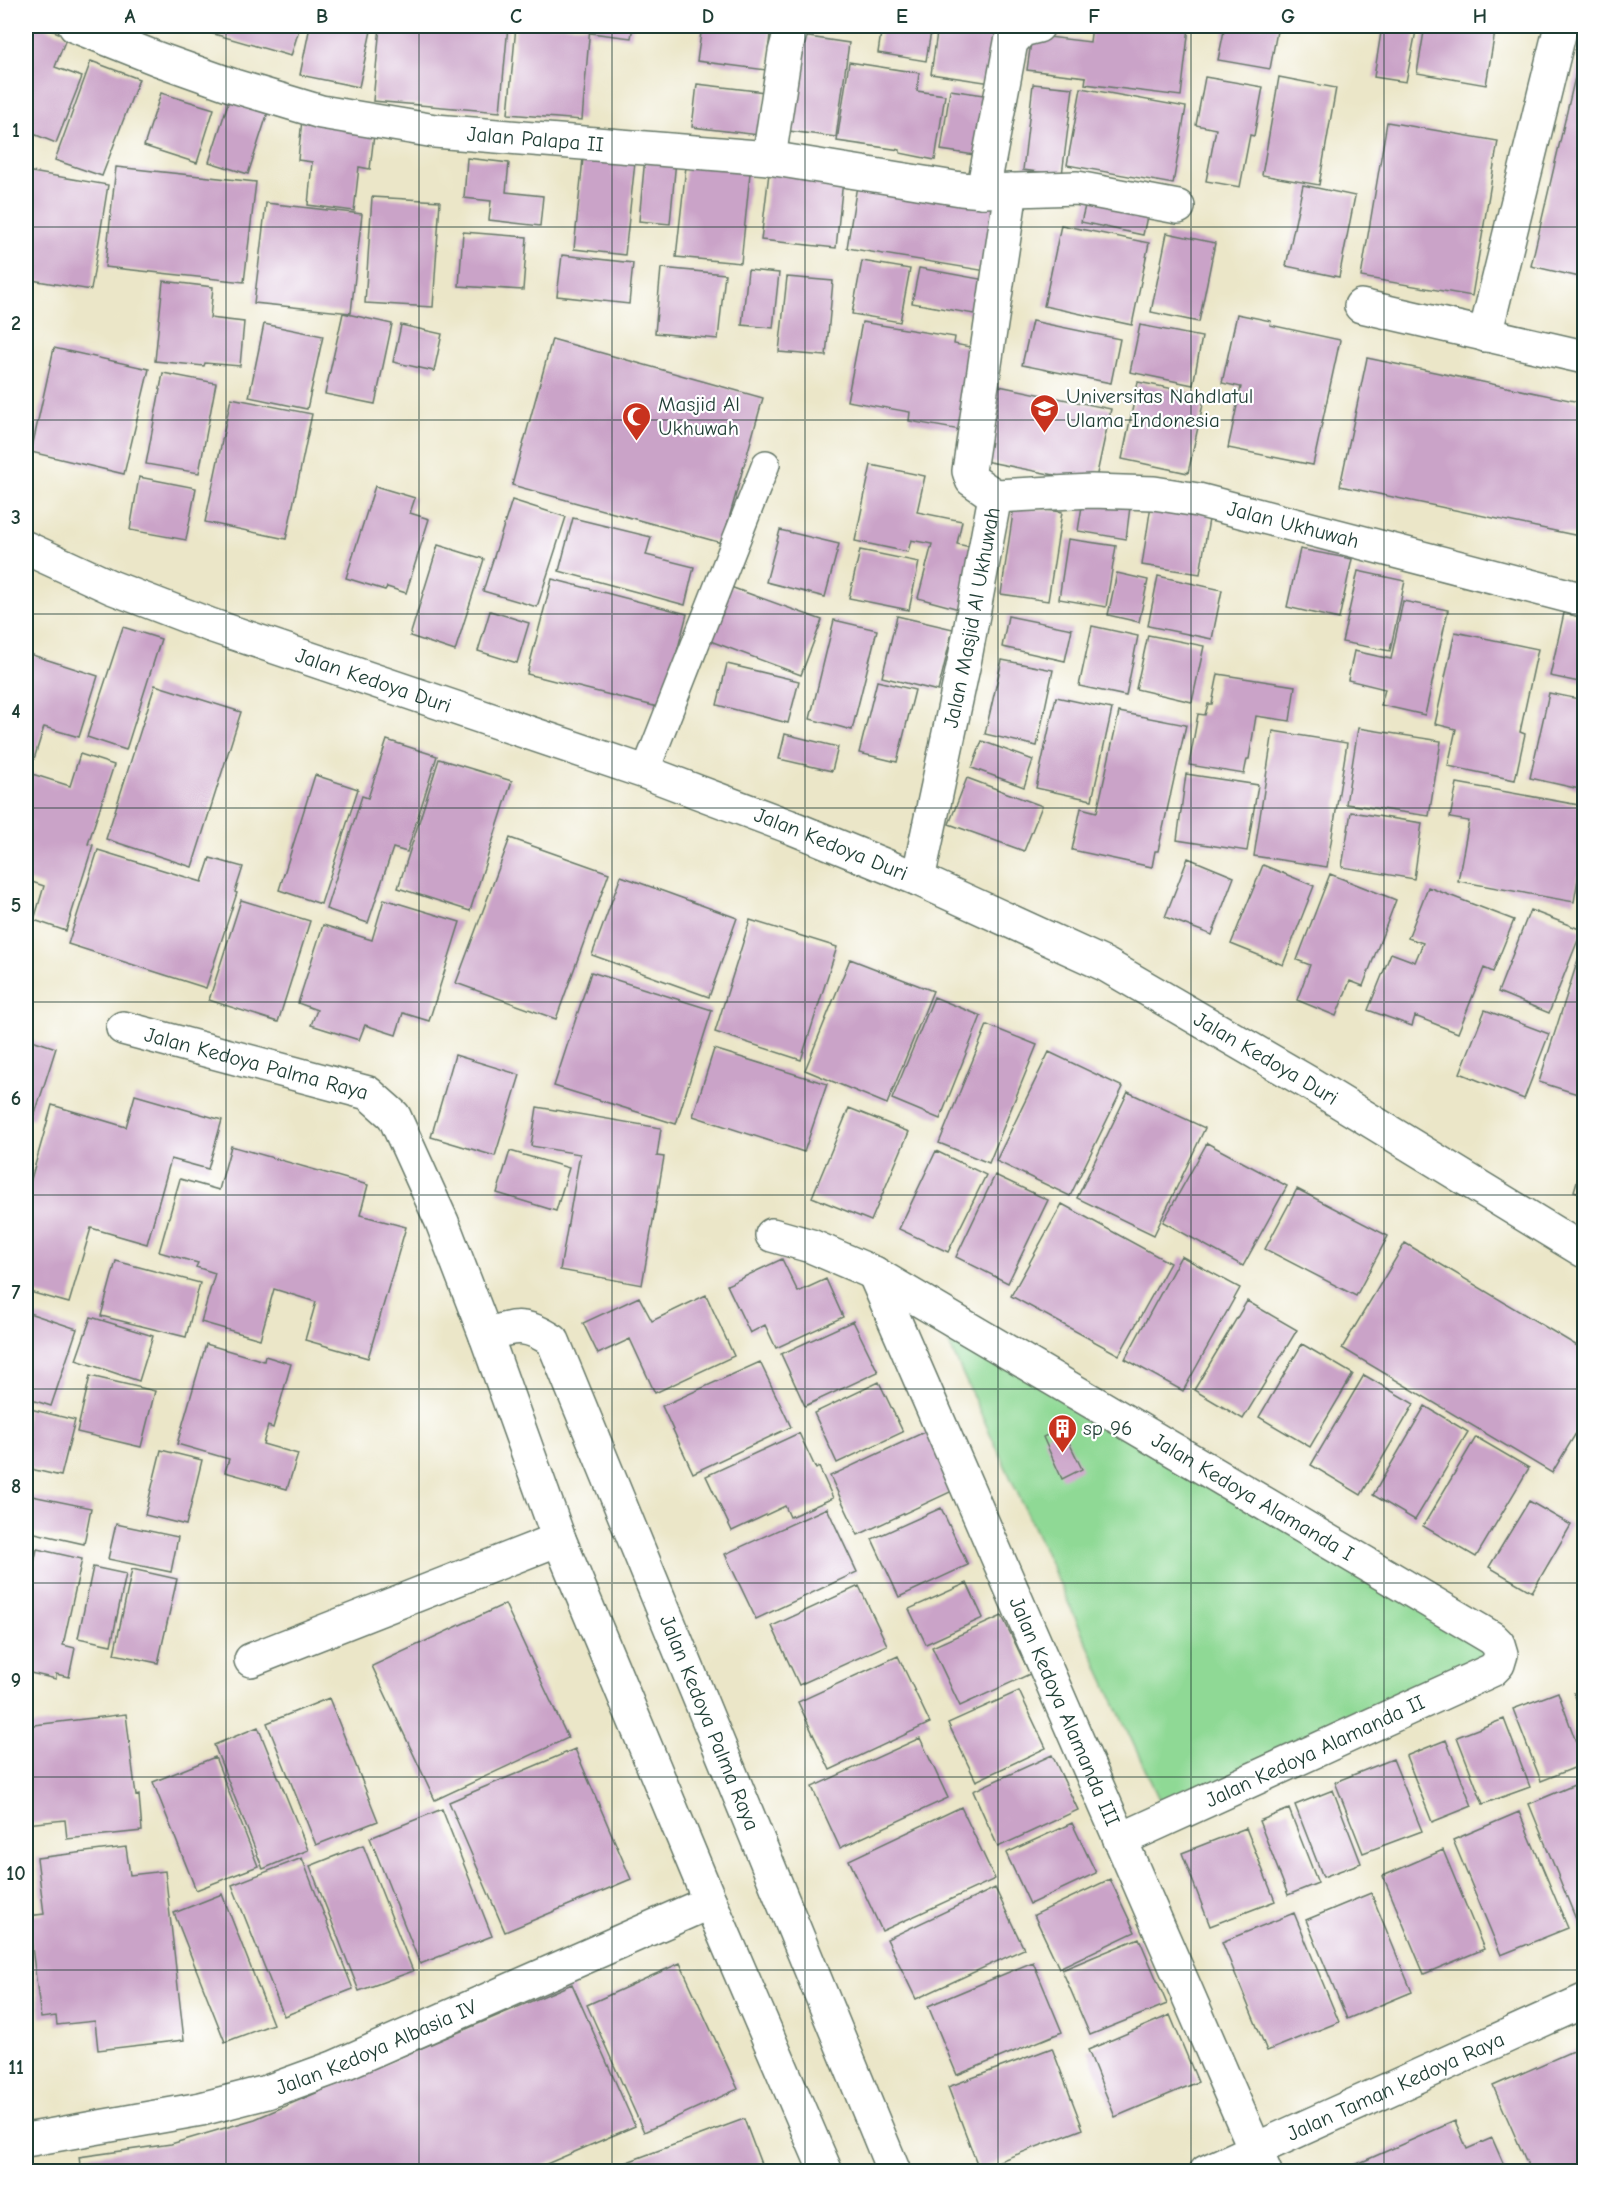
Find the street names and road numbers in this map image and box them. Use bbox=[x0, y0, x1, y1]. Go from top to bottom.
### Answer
street label: Jalan Palapa II bbox=[466, 122, 605, 157]
street label: Jalan Ukhuwah bbox=[1225, 496, 1362, 553]
street label: Jalan Masjid Al Ukhuwah bbox=[938, 505, 1005, 730]
street label: Jalan Kedoya Duri bbox=[292, 643, 454, 718]
street label: Jalan Kedoya Duri bbox=[751, 802, 911, 885]
street label: Jalan Kedoya Duri bbox=[1190, 1007, 1343, 1110]
street label: Jalan Kedoya Palma Raya bbox=[142, 1022, 371, 1105]
street label: Jalan Kedoya Alamanda I bbox=[1147, 1428, 1358, 1566]
street label: Jalan Kedoya Alamanda III bbox=[1004, 1593, 1125, 1829]
street label: Jalan Kedoya Palma Raya bbox=[655, 1612, 765, 1834]
street label: Jalan Kedoya Alamanda II bbox=[1202, 1690, 1428, 1812]
street label: Jalan Kedoya Albasia IV bbox=[273, 1994, 481, 2100]
street label: Jalan Taman Kedoya Raya bbox=[1283, 2027, 1508, 2146]

